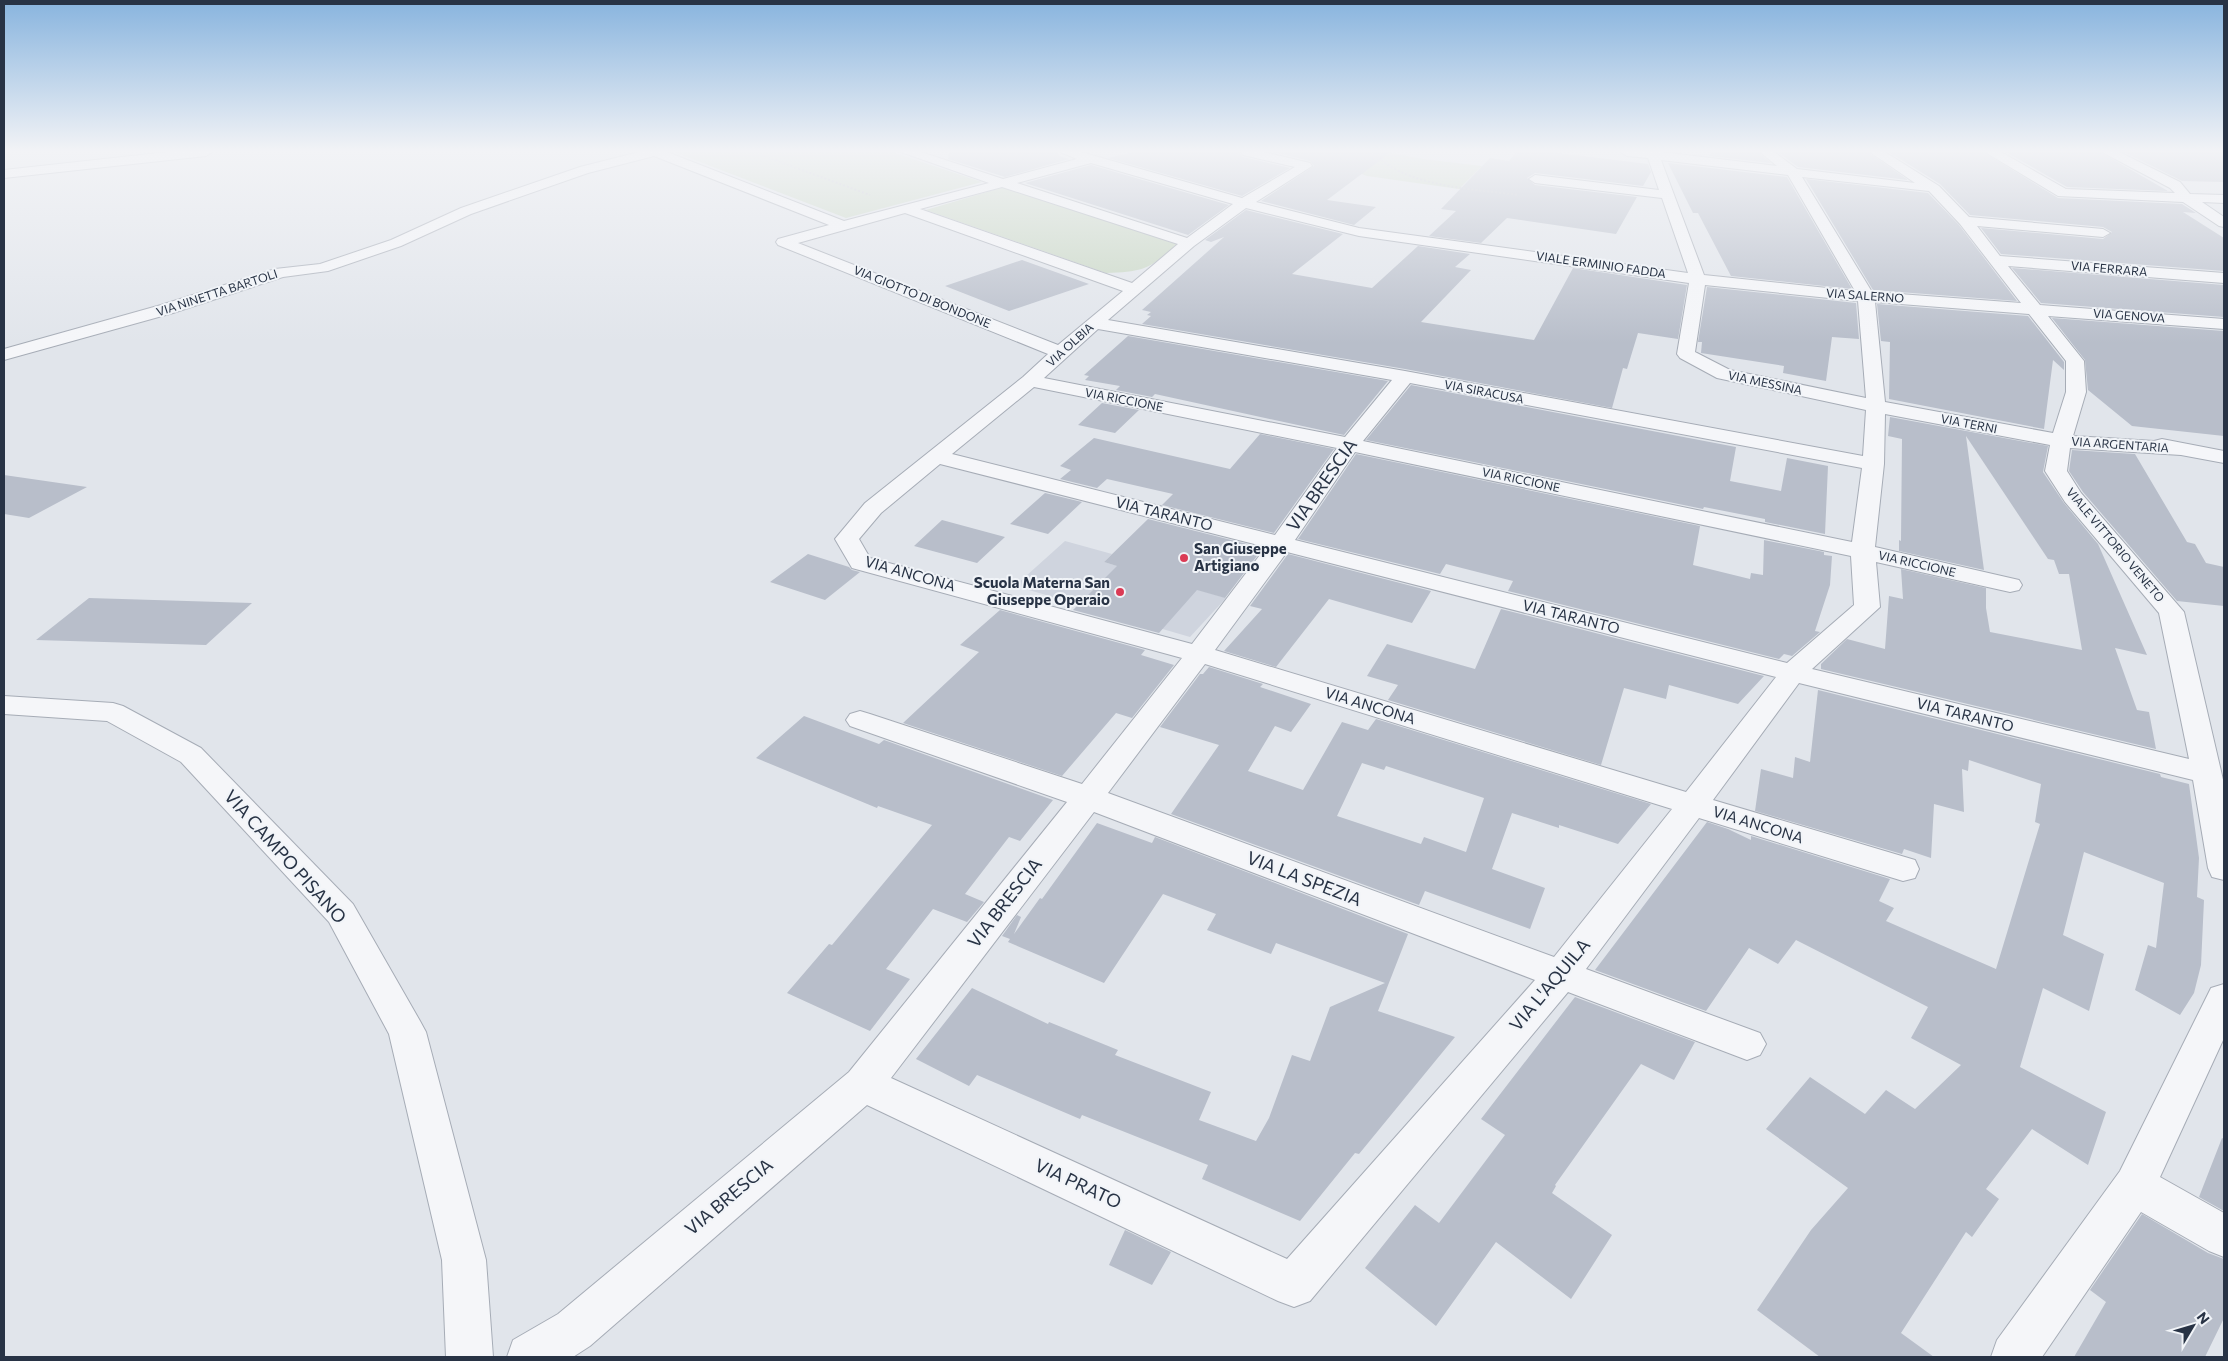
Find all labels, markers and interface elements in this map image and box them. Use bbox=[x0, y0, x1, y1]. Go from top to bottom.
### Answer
street label: VIALE ERMINIO FADDA bbox=[1535, 248, 1667, 280]
street label: VIA FERRARA bbox=[2070, 258, 2148, 278]
street label: VIA GIOTTO DI BONDONE bbox=[852, 262, 993, 330]
street label: VIA NINETTA BARTOLI bbox=[154, 266, 279, 318]
street label: VIA SALERNO bbox=[1825, 285, 1905, 305]
street label: VIA GENOVA bbox=[2092, 305, 2166, 325]
street label: VIA OLBIA bbox=[1043, 320, 1096, 369]
street label: VIA MESSINA bbox=[1727, 367, 1804, 397]
street label: VIA SIRACUSA bbox=[1443, 376, 1525, 406]
street label: VIA RICCIONE bbox=[1084, 385, 1164, 413]
street label: VIA TERNI bbox=[1940, 411, 1999, 435]
street label: VIA BRESCIA bbox=[1281, 434, 1361, 535]
street label: VIA ARGENTARIA bbox=[2071, 434, 2169, 454]
street label: VIA RICCIONE bbox=[1481, 464, 1561, 494]
street label: VIALE VITTORIO VENETO bbox=[2064, 484, 2168, 604]
street label: VIA TARANTO bbox=[1114, 492, 1215, 534]
place label: San Giuseppe Artigiano bbox=[1194, 539, 1287, 574]
street label: VIA RICCIONE bbox=[1877, 547, 1957, 579]
street label: VIA ANCONA bbox=[863, 551, 958, 595]
marker: San Giuseppe Artigiano bbox=[1178, 552, 1190, 564]
place label: Scuola Materna San Giuseppe Operaio bbox=[974, 573, 1110, 608]
marker: Scuola Materna San Giuseppe Operaio bbox=[1114, 586, 1126, 598]
street label: VIA TARANTO bbox=[1521, 595, 1622, 637]
street label: VIA ANCONA bbox=[1323, 683, 1418, 727]
street label: VIA TARANTO bbox=[1915, 693, 2016, 735]
street label: VIA CAMPO PISANO bbox=[220, 785, 352, 928]
street label: VIA ANCONA bbox=[1711, 802, 1806, 846]
street label: VIA LA SPEZIA bbox=[1244, 846, 1365, 910]
street label: VIA BRESCIA bbox=[962, 853, 1046, 952]
street label: VIA L'AQUILA bbox=[1504, 934, 1594, 1035]
street label: VIA BRESCIA bbox=[680, 1153, 777, 1239]
street label: VIA PRATO bbox=[1032, 1153, 1125, 1213]
north arrow bbox=[2168, 1301, 2218, 1351]
text: N bbox=[2194, 1308, 2214, 1327]

